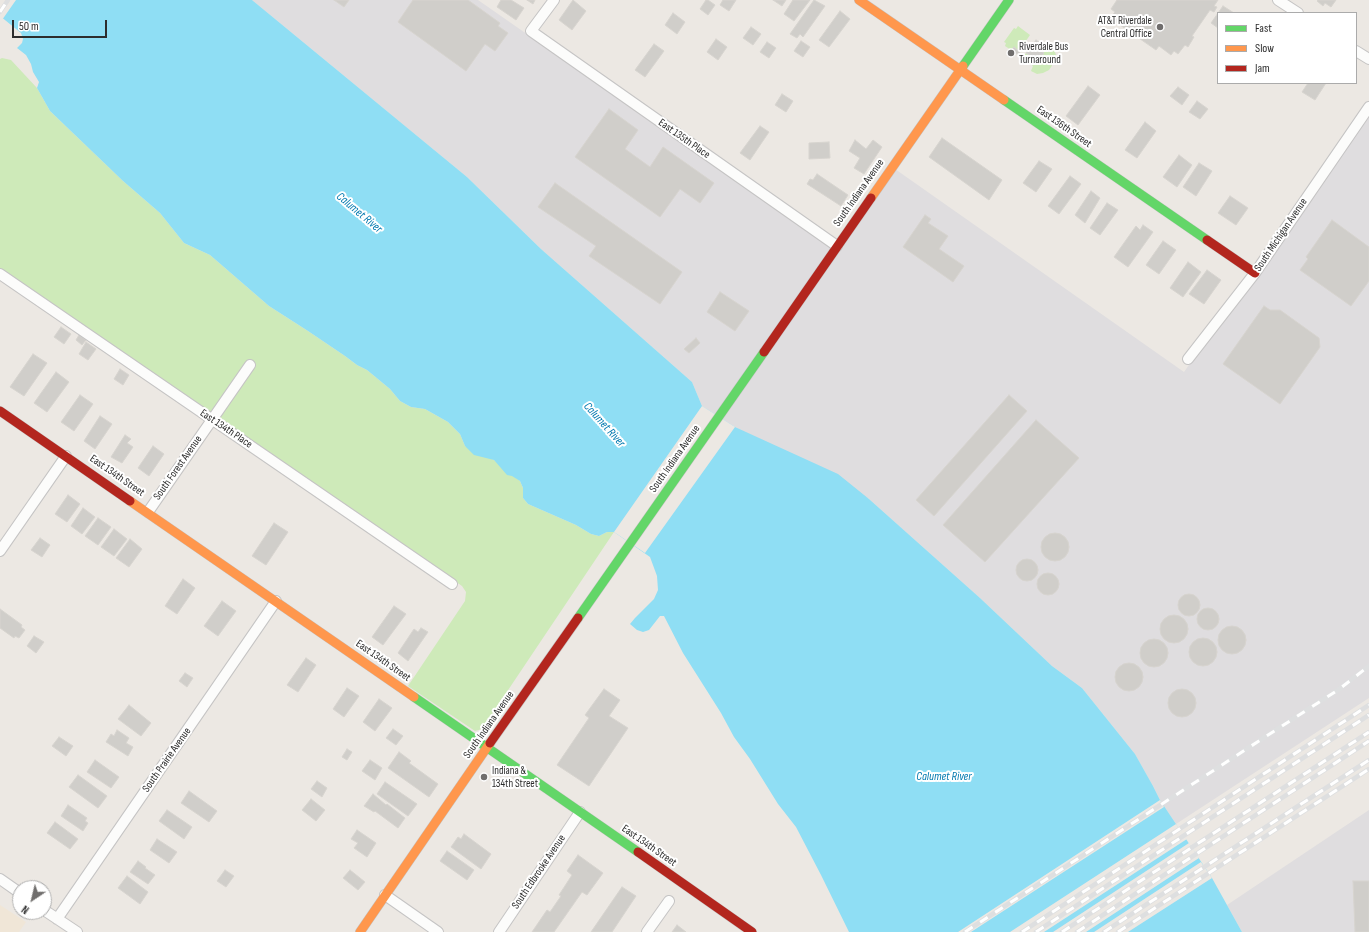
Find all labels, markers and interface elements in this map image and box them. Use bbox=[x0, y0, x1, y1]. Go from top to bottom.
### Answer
scale bar bbox=[14, 12, 109, 38]
legend bbox=[1217, 12, 1357, 84]
place label: AT&T Riverdale Central Office bbox=[1098, 14, 1152, 40]
text: 50 m bbox=[19, 19, 39, 34]
text: Fast bbox=[1255, 21, 1272, 36]
marker: AT&T Riverdale Central Office bbox=[1155, 22, 1165, 32]
place label: Riverdale Bus Turnaround bbox=[1019, 40, 1068, 66]
text: Slow bbox=[1255, 41, 1274, 56]
marker: Riverdale Bus Turnaround bbox=[1006, 48, 1016, 58]
text: Jam bbox=[1255, 61, 1270, 76]
street label: East 136th Street bbox=[1034, 103, 1094, 151]
street label: East 135th Place bbox=[656, 116, 712, 162]
street label: South Indiana Avenue bbox=[831, 157, 887, 229]
water label: Calumet River bbox=[333, 190, 385, 236]
street label: South Michigan Avenue bbox=[1252, 196, 1310, 274]
water label: Calumet River bbox=[580, 400, 628, 450]
street label: East 134th Place bbox=[197, 407, 255, 451]
street label: South Indiana Avenue bbox=[647, 423, 703, 495]
street label: South Forest Avenue bbox=[151, 433, 205, 503]
street label: East 134th Street bbox=[87, 452, 147, 500]
street label: East 134th Street bbox=[353, 637, 413, 685]
street label: South Indiana Avenue bbox=[461, 689, 517, 761]
street label: South Prairie Avenue bbox=[140, 725, 194, 795]
place label: Indiana & 134th Street bbox=[492, 764, 538, 790]
water label: Calumet River bbox=[916, 770, 972, 784]
marker: Indiana & 134th Street bbox=[479, 772, 489, 782]
street label: East 134th Street bbox=[619, 822, 679, 870]
street label: South Edbrooke Avenue bbox=[509, 832, 569, 912]
north arrow bbox=[12, 880, 52, 920]
text: N bbox=[19, 902, 32, 916]

